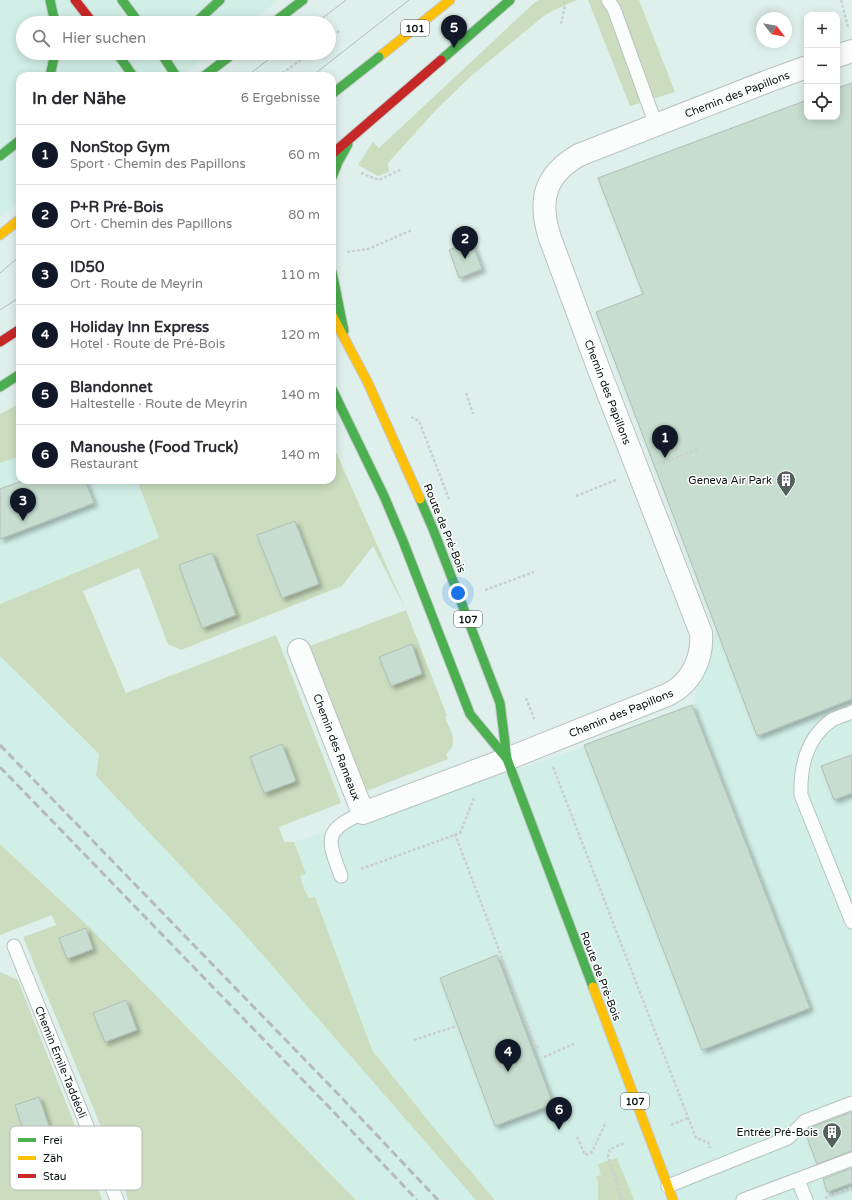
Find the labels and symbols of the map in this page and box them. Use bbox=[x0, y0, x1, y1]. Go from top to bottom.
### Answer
north arrow bbox=[756, 12, 792, 48]
pin: 5 bbox=[441, 15, 467, 48]
road number: 101 bbox=[401, 20, 429, 36]
street label: Chemin des Papillons bbox=[683, 68, 792, 120]
pin: 2 bbox=[452, 226, 478, 259]
street label: Chemin des Papillons bbox=[582, 338, 634, 447]
pin: 1 bbox=[652, 425, 678, 458]
building icon: Geneva Air Park bbox=[775, 469, 797, 497]
place label: Geneva Air Park bbox=[688, 474, 772, 487]
street label: Route de Pré-Bois bbox=[421, 482, 468, 575]
pin: 3 bbox=[10, 488, 36, 521]
your location bbox=[448, 583, 468, 603]
road number: 107 bbox=[454, 611, 482, 627]
street label: Chemin des Papillons bbox=[567, 687, 675, 740]
street label: Chemin des Rameaux bbox=[310, 692, 363, 802]
street label: Route de Pré-Bois bbox=[577, 930, 624, 1023]
street label: Chemin Emile-Taddéoli bbox=[32, 1004, 89, 1120]
pin: 4 bbox=[495, 1039, 521, 1072]
road number: 107 bbox=[621, 1093, 649, 1109]
pin: 6 bbox=[546, 1097, 572, 1130]
building icon: Entrée Pré-Bois bbox=[821, 1121, 843, 1149]
legend bbox=[10, 1126, 142, 1190]
place label: Entrée Pré-Bois bbox=[737, 1126, 818, 1139]
text: Frei bbox=[43, 1134, 62, 1147]
text: Zäh bbox=[43, 1152, 63, 1165]
text: Stau bbox=[43, 1170, 67, 1183]

